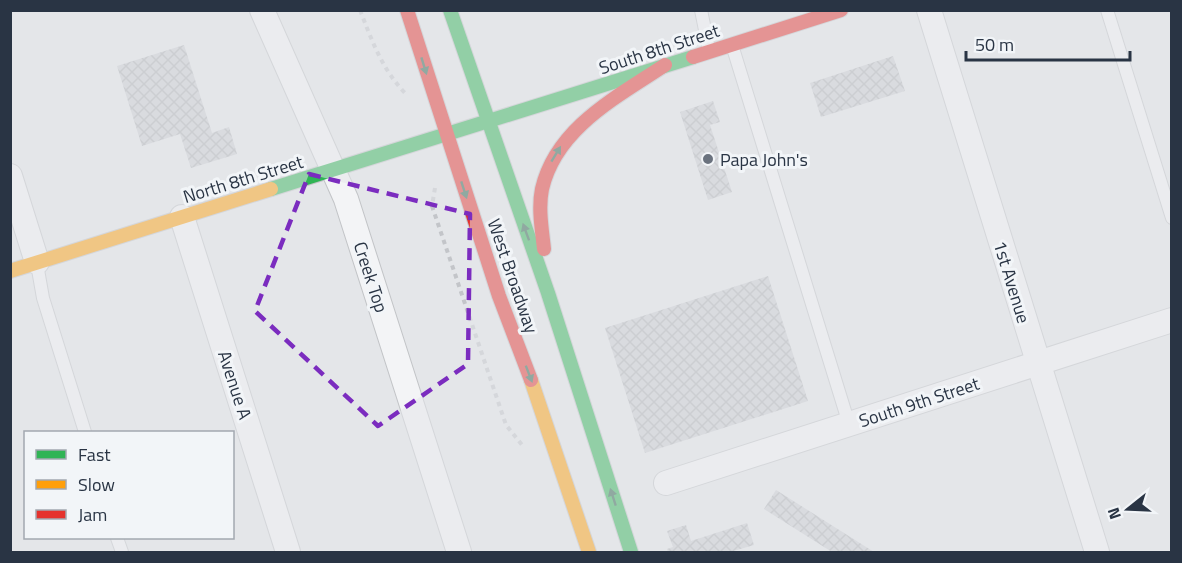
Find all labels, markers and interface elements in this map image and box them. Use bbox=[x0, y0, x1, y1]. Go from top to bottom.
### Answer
street label: South 8th Street bbox=[595, 17, 723, 81]
scale bar bbox=[966, 24, 1130, 62]
text: 50 m bbox=[975, 31, 1014, 58]
one-way arrow bbox=[420, 57, 429, 75]
one-way arrow bbox=[551, 146, 562, 162]
place label: Papa John's bbox=[720, 146, 808, 173]
street label: North 8th Street bbox=[180, 148, 307, 210]
marker: Papa John's bbox=[701, 152, 715, 166]
one-way arrow bbox=[460, 182, 469, 200]
street label: West Broadway bbox=[481, 215, 545, 337]
one-way arrow bbox=[521, 222, 531, 240]
street label: 1st Avenue bbox=[987, 237, 1037, 327]
street label: Creek Top bbox=[347, 238, 395, 316]
street label: Avenue A bbox=[211, 347, 259, 423]
one-way arrow bbox=[524, 366, 534, 384]
street label: South 9th Street bbox=[855, 370, 983, 434]
legend bbox=[24, 431, 234, 539]
text: Fast bbox=[78, 441, 111, 468]
text: Slow bbox=[78, 471, 115, 498]
north arrow bbox=[1098, 479, 1158, 539]
one-way arrow bbox=[608, 488, 618, 506]
text: Jam bbox=[78, 501, 107, 528]
text: N bbox=[1101, 505, 1127, 523]

